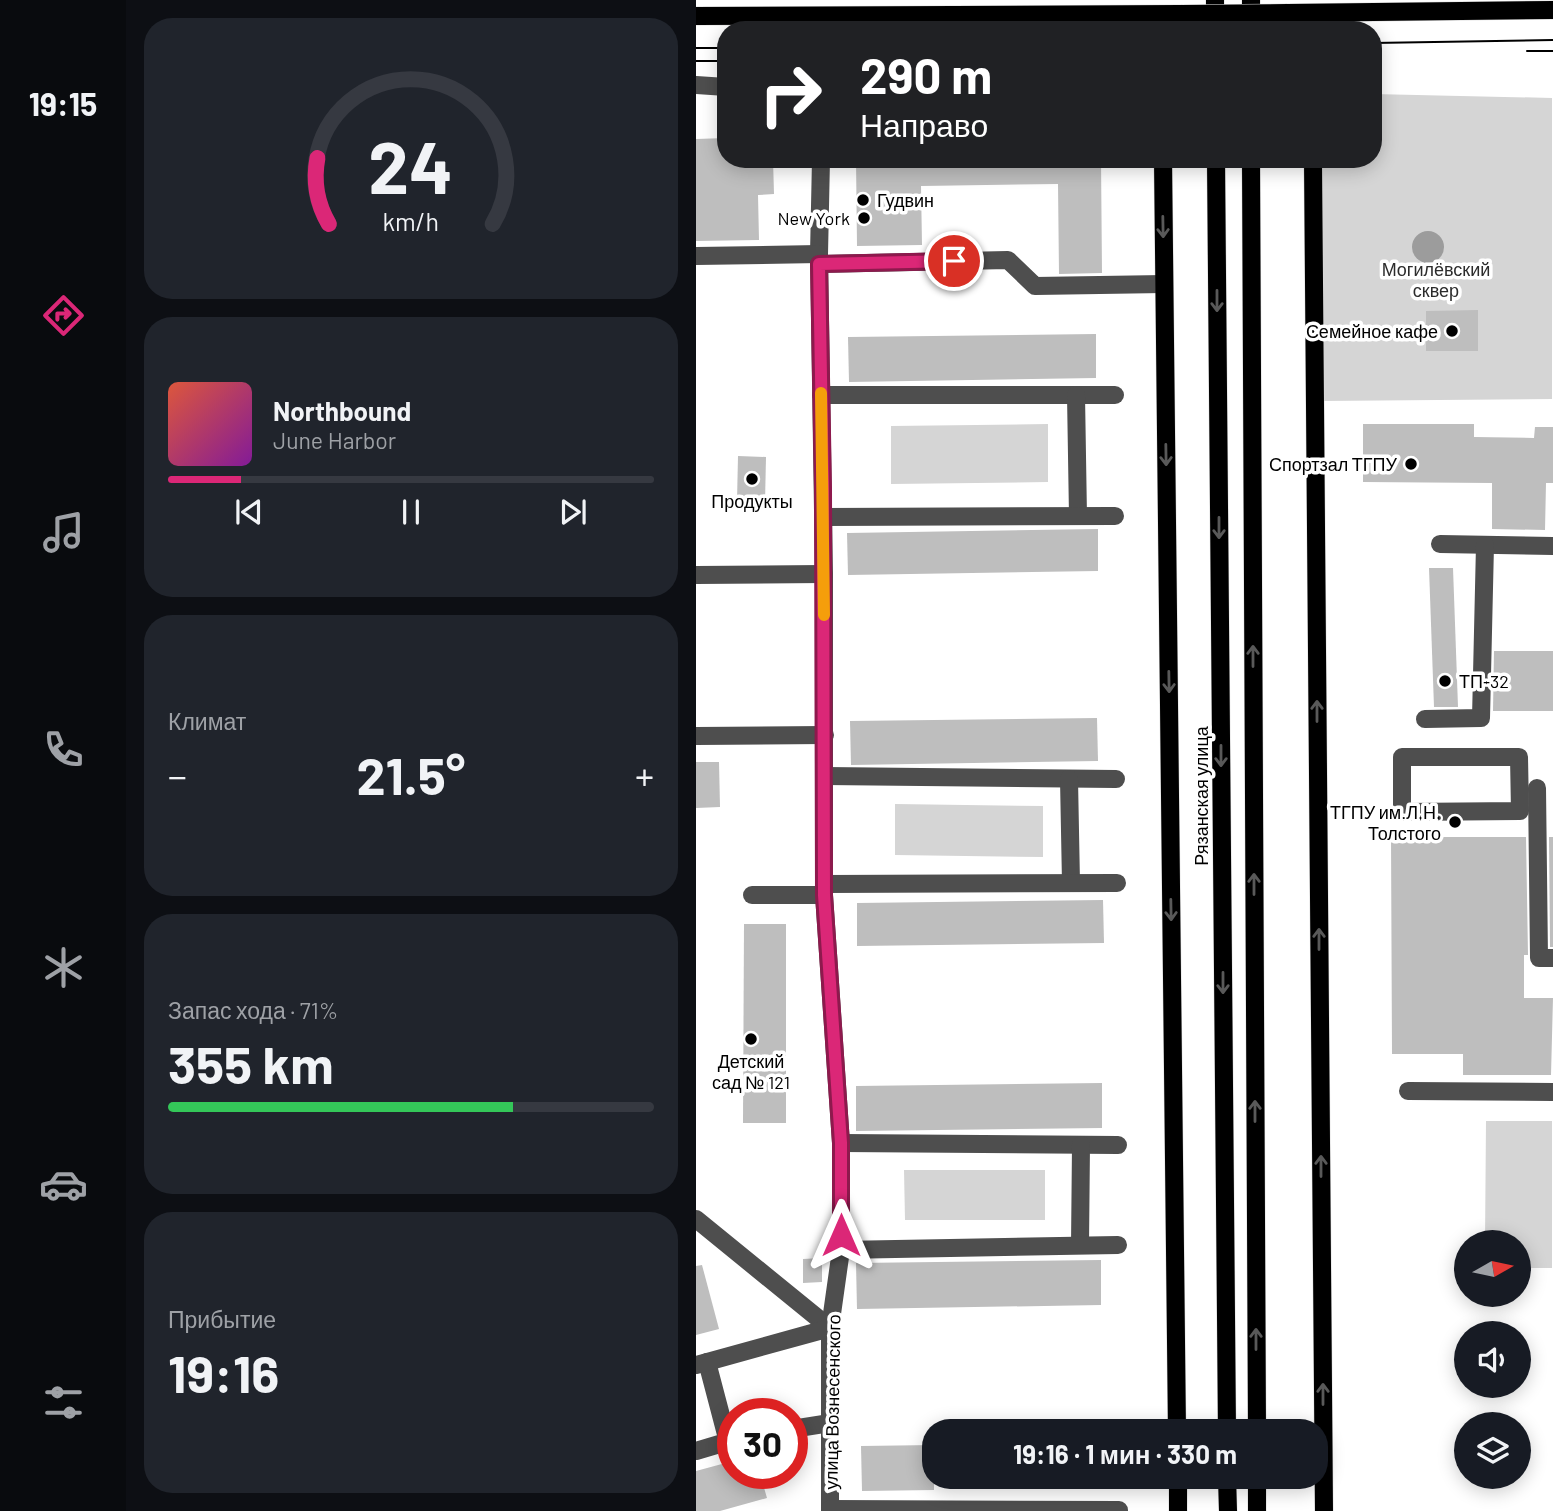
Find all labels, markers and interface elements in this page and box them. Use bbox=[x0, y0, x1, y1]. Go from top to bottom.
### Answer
text: 290 m bbox=[860, 45, 992, 104]
icon: right bbox=[745, 49, 836, 140]
text: 19:15 bbox=[29, 84, 97, 122]
text: Направо bbox=[860, 105, 988, 143]
text: 24 bbox=[369, 122, 453, 210]
place label: Гудвин bbox=[877, 189, 934, 211]
marker: Гудвин bbox=[855, 192, 871, 208]
text: km/h bbox=[383, 206, 439, 236]
place label: New York bbox=[777, 207, 850, 229]
marker: New York bbox=[856, 210, 872, 226]
one-way arrow bbox=[1157, 216, 1170, 239]
pin bbox=[924, 231, 984, 291]
icon: arrive bbox=[935, 242, 973, 280]
park label: Могилёвский сквер bbox=[1382, 258, 1490, 301]
one-way arrow bbox=[1210, 289, 1224, 312]
icon: directions bbox=[39, 291, 88, 340]
place label: Семейное кафе bbox=[1306, 320, 1438, 342]
marker: Семейное кафе bbox=[1444, 323, 1460, 339]
text: Northbound bbox=[273, 395, 411, 426]
text: June Harbor bbox=[273, 426, 396, 454]
one-way arrow bbox=[1159, 443, 1173, 466]
place label: Спортзал ТГПУ bbox=[1269, 453, 1398, 475]
marker: Спортзал ТГПУ bbox=[1403, 456, 1419, 472]
marker: Продукты bbox=[744, 471, 760, 487]
place label: Продукты bbox=[711, 490, 793, 512]
icon: previous bbox=[230, 493, 268, 531]
icon: pause bbox=[392, 493, 430, 531]
icon: next bbox=[554, 493, 592, 531]
icon: music bbox=[39, 508, 88, 557]
one-way arrow bbox=[1212, 517, 1226, 540]
one-way arrow bbox=[1246, 645, 1260, 668]
place label: ТП-32 bbox=[1459, 670, 1509, 692]
one-way arrow bbox=[1162, 671, 1175, 694]
marker: ТП-32 bbox=[1437, 673, 1453, 689]
one-way arrow bbox=[1311, 700, 1324, 723]
text: Климат bbox=[168, 707, 246, 735]
icon: phone bbox=[39, 725, 88, 774]
street label: Рязанская улица bbox=[1190, 725, 1212, 866]
text: 21.5° bbox=[357, 743, 465, 805]
one-way arrow bbox=[1214, 744, 1228, 767]
text: − bbox=[168, 752, 187, 798]
text: + bbox=[635, 752, 654, 798]
place label: ТГПУ им.Л.Н. Толстого bbox=[1330, 801, 1441, 844]
marker: ТГПУ им.Л.Н. Толстого bbox=[1447, 814, 1463, 830]
one-way arrow bbox=[1247, 873, 1261, 896]
one-way arrow bbox=[1164, 898, 1178, 921]
one-way arrow bbox=[1312, 928, 1326, 951]
icon: climate bbox=[39, 943, 88, 992]
one-way arrow bbox=[1216, 972, 1230, 995]
text: Запас хода · 71% bbox=[168, 996, 338, 1024]
marker: Детский сад № 121 bbox=[743, 1031, 759, 1047]
text: 355 km bbox=[168, 1032, 334, 1094]
place label: Детский сад № 121 bbox=[712, 1050, 790, 1093]
one-way arrow bbox=[1248, 1100, 1262, 1123]
one-way arrow bbox=[1314, 1155, 1328, 1178]
icon: car bbox=[39, 1160, 88, 1209]
position arrow bbox=[804, 1198, 878, 1272]
north arrow bbox=[1454, 1230, 1531, 1307]
map controls bbox=[1454, 1230, 1531, 1489]
text: Прибытие bbox=[168, 1305, 276, 1333]
street label: улица Вознесенского bbox=[819, 1314, 845, 1490]
button: sound bbox=[1454, 1321, 1531, 1398]
one-way arrow bbox=[1249, 1328, 1263, 1351]
text: 19:16 bbox=[168, 1341, 279, 1403]
icon: filters bbox=[39, 1378, 88, 1427]
one-way arrow bbox=[1316, 1383, 1330, 1406]
speed limit sign: 30 bbox=[717, 1398, 808, 1489]
button: layers bbox=[1454, 1412, 1531, 1489]
text: 19:16 · 1 мин · 330 m bbox=[1013, 1438, 1237, 1469]

